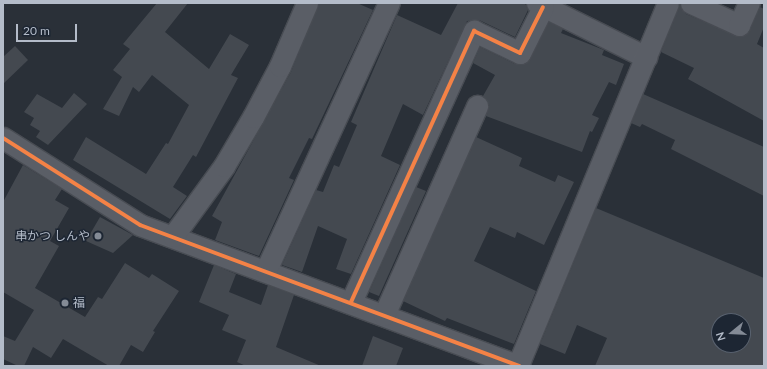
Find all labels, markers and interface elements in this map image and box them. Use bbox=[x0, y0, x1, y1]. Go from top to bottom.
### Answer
scale bar bbox=[18, 16, 79, 42]
text: 20 m bbox=[23, 23, 50, 38]
place label: 串かつ しんや bbox=[15, 229, 90, 243]
marker: 串かつ しんや bbox=[93, 231, 103, 241]
place label: 福 bbox=[73, 296, 85, 310]
marker: 福 bbox=[60, 298, 70, 308]
north arrow bbox=[711, 313, 751, 353]
text: N bbox=[713, 331, 728, 343]

